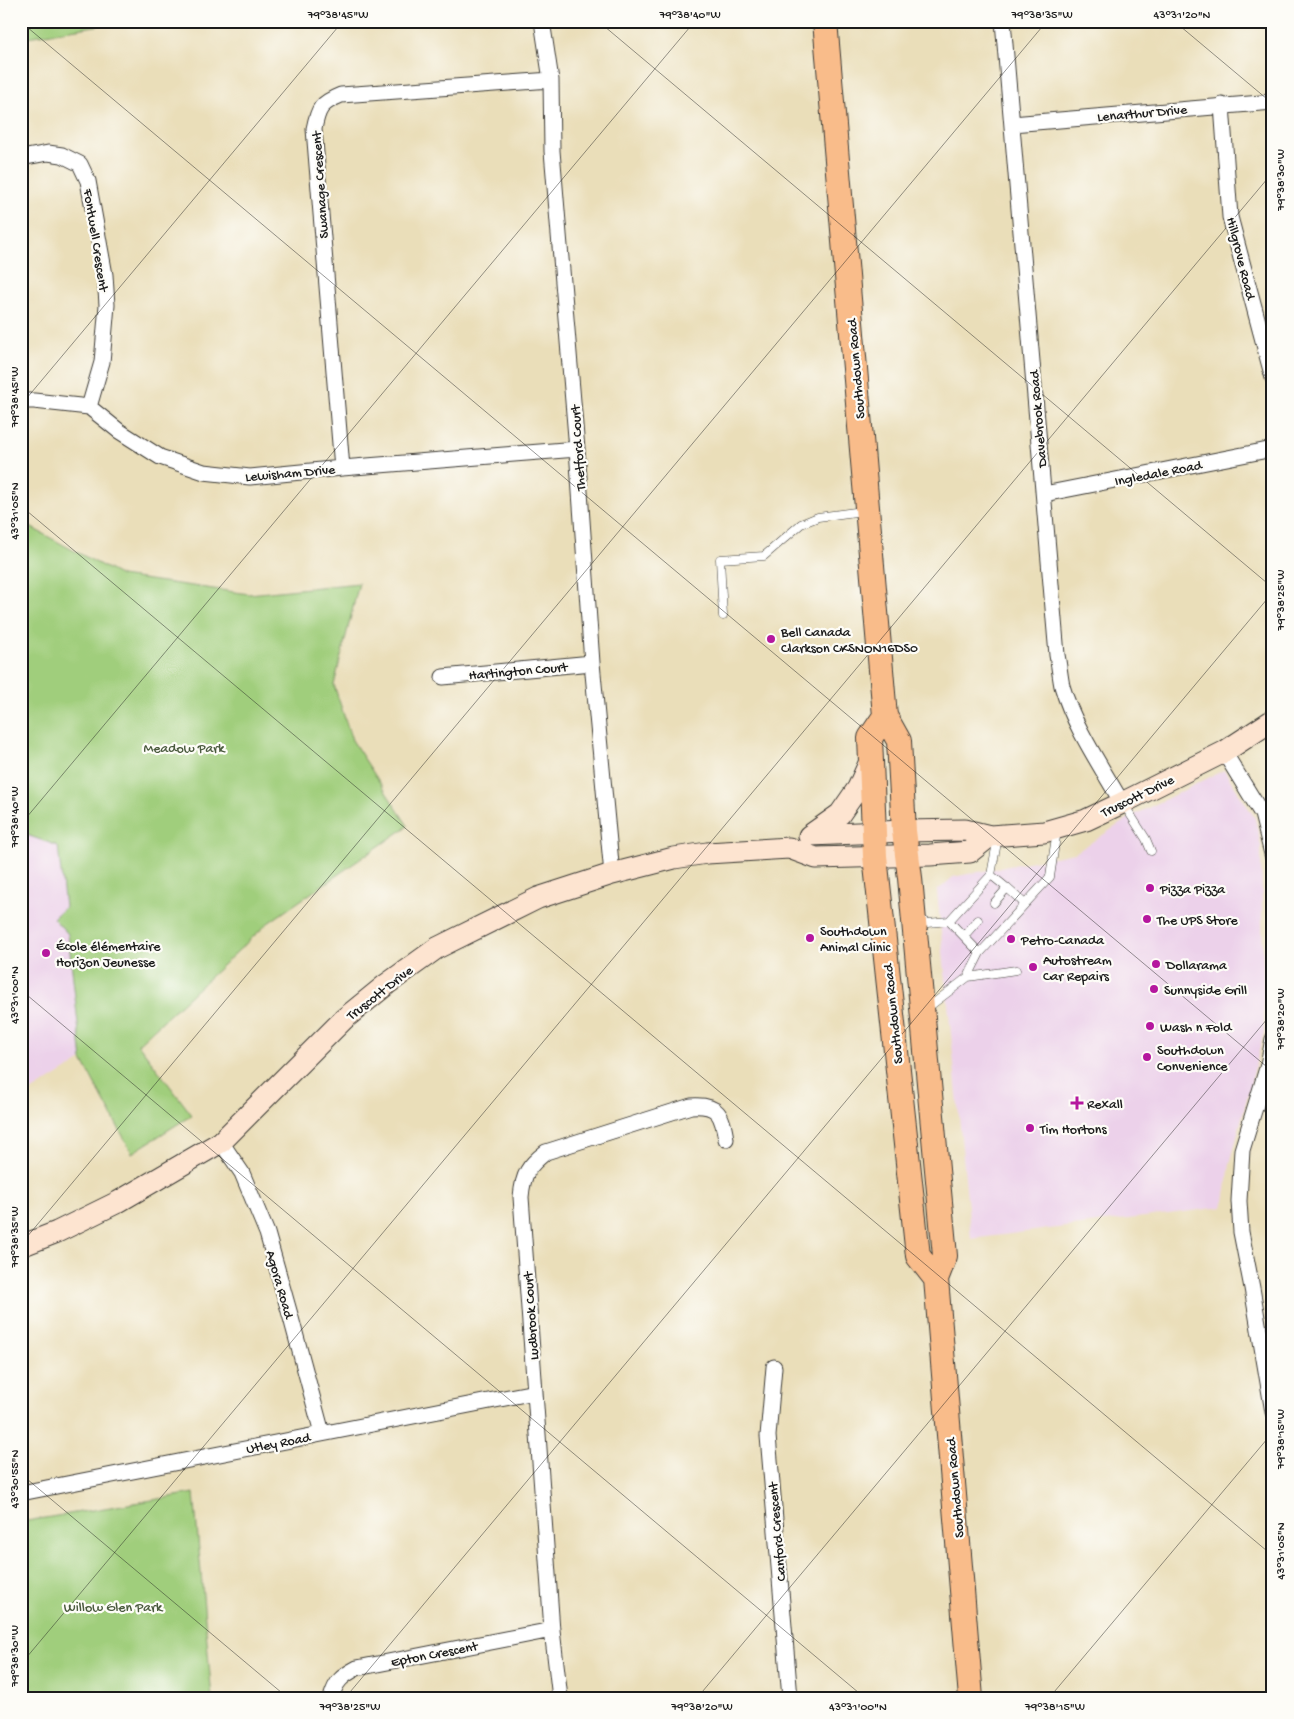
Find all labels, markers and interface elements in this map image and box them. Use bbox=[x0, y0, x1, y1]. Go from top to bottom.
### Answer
text: 79°38'45"W bbox=[307, 9, 368, 23]
text: 79°38'40"W bbox=[658, 9, 721, 23]
text: 79°38'35"W bbox=[1010, 9, 1073, 23]
text: 43°31'20"N bbox=[1154, 9, 1211, 23]
street label: Lenarthur Drive bbox=[1096, 102, 1189, 127]
street label: Swanage Crescent bbox=[309, 129, 334, 239]
text: 79°38'30"W bbox=[1275, 149, 1289, 212]
street label: Fontwell Crescent bbox=[78, 187, 111, 294]
street label: Hillgrove Road bbox=[1221, 215, 1258, 303]
street label: Southdown Road bbox=[844, 316, 870, 420]
text: 79°38'45"W bbox=[9, 367, 23, 428]
street label: Davebrook Road bbox=[1027, 368, 1052, 469]
street label: Thetford Court bbox=[568, 403, 591, 492]
street label: Ingledale Road bbox=[1113, 457, 1205, 491]
street label: Lewisham Drive bbox=[244, 462, 337, 487]
text: 43°31'05"N bbox=[9, 482, 23, 540]
text: 79°38'25"W bbox=[1275, 570, 1289, 631]
place label: Bell Canada Clarkson CKSNON16DS0 bbox=[780, 625, 918, 658]
marker: Bell Canada Clarkson CKSNON16DS0 bbox=[765, 633, 777, 645]
street label: Hartington Court bbox=[468, 660, 570, 685]
park label: Meadow Park bbox=[143, 741, 226, 758]
street label: Truscott Drive bbox=[1098, 772, 1178, 823]
text: 79°38'40"W bbox=[9, 786, 23, 849]
marker: Pizza Pizza bbox=[1144, 882, 1156, 894]
place label: Pizza Pizza bbox=[1159, 882, 1226, 899]
marker: The UPS Store bbox=[1141, 913, 1153, 925]
place label: The UPS Store bbox=[1156, 913, 1238, 930]
place label: Southdown Animal Clinic bbox=[820, 924, 891, 957]
marker: Southdown Animal Clinic bbox=[804, 932, 816, 944]
marker: Petro-Canada bbox=[1005, 933, 1017, 945]
place label: Petro-Canada bbox=[1020, 933, 1105, 950]
place label: École élémentaire Horizon Jeunesse bbox=[56, 939, 161, 972]
marker: École élémentaire Horizon Jeunesse bbox=[40, 947, 52, 959]
place label: Autostream Car Repairs bbox=[1043, 953, 1112, 986]
marker: Dollarama bbox=[1150, 958, 1162, 970]
place label: Dollarama bbox=[1165, 958, 1228, 975]
street label: Southdown Road bbox=[881, 961, 908, 1065]
marker: Autostream Car Repairs bbox=[1027, 961, 1039, 973]
street label: Truscott Drive bbox=[343, 962, 418, 1026]
text: 43°31'00"N bbox=[9, 966, 23, 1024]
marker: Sunnyside Grill bbox=[1148, 983, 1160, 995]
place label: Sunnyside Grill bbox=[1164, 983, 1247, 1000]
text: 79°38'20"W bbox=[1275, 988, 1289, 1051]
marker: Wash n Fold bbox=[1144, 1020, 1156, 1032]
place label: Wash n Fold bbox=[1160, 1020, 1233, 1037]
place label: Southdown Convenience bbox=[1157, 1043, 1228, 1076]
marker: Southdown Convenience bbox=[1141, 1051, 1153, 1063]
marker: Rexall bbox=[1071, 1097, 1083, 1109]
place label: Rexall bbox=[1087, 1097, 1123, 1114]
marker: Tim Hortons bbox=[1024, 1122, 1036, 1134]
place label: Tim Hortons bbox=[1039, 1122, 1108, 1139]
text: 79°38'35"W bbox=[9, 1206, 23, 1269]
street label: Agora Road bbox=[261, 1249, 297, 1322]
street label: Ludbrook Court bbox=[521, 1270, 544, 1361]
text: 79°38'15"W bbox=[1275, 1409, 1289, 1470]
street label: Utley Road bbox=[245, 1430, 314, 1459]
street label: Southdown Road bbox=[943, 1435, 969, 1539]
text: 43°30'55"N bbox=[9, 1449, 23, 1508]
street label: Canford Crescent bbox=[766, 1480, 791, 1582]
text: 43°31'05"N bbox=[1275, 1522, 1289, 1580]
park label: Willow Glen Park bbox=[64, 1600, 164, 1617]
text: 79°38'30"W bbox=[9, 1625, 23, 1688]
street label: Epton Crescent bbox=[390, 1638, 480, 1672]
text: 79°38'25"W bbox=[319, 1701, 380, 1715]
text: 79°38'20"W bbox=[670, 1701, 733, 1715]
text: 43°31'00"N bbox=[829, 1701, 887, 1715]
text: 79°38'15"W bbox=[1024, 1701, 1085, 1715]

